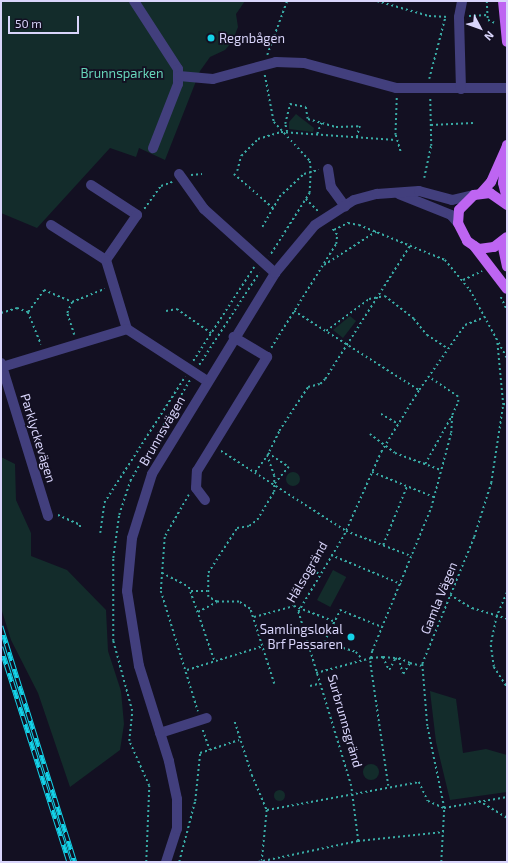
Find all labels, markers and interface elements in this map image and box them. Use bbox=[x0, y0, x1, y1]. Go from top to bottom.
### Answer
scale bar bbox=[10, 8, 81, 34]
north arrow bbox=[460, 8, 500, 48]
text: 50 m bbox=[15, 16, 42, 30]
text: N bbox=[482, 29, 497, 43]
place label: Regnbågen bbox=[219, 30, 285, 46]
marker: Regnbågen bbox=[206, 33, 216, 43]
park label: Brunnsparken bbox=[80, 65, 164, 81]
street label: Parklyckevägen bbox=[17, 392, 59, 484]
street label: Brunnsvägen bbox=[136, 393, 188, 469]
street label: Hälsogränd bbox=[283, 539, 331, 605]
street label: Gamla Vägen bbox=[417, 559, 461, 637]
place label: Samlingslokal Brf Passaren bbox=[260, 622, 343, 653]
marker: Samlingslokal Brf Passaren bbox=[346, 632, 356, 642]
street label: Surbrunnsgränd bbox=[324, 673, 366, 769]

